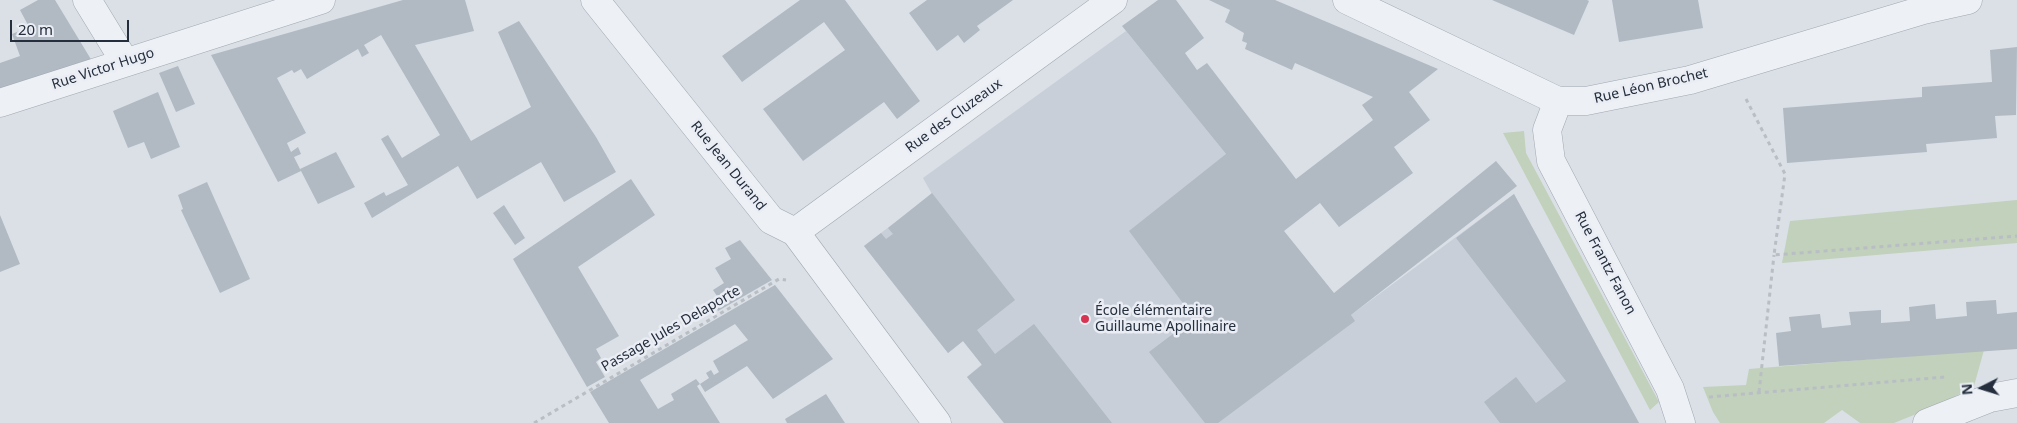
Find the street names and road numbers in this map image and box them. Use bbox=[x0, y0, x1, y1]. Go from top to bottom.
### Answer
street label: Rue Victor Hugo bbox=[50, 45, 156, 93]
street label: Rue Léon Brochet bbox=[1592, 65, 1710, 107]
street label: Rue des Cluzeaux bbox=[902, 75, 1006, 157]
street label: Rue Jean Durand bbox=[687, 118, 769, 214]
street label: Rue Frantz Fanon bbox=[1571, 209, 1639, 317]
street label: Passage Jules Delaporte bbox=[599, 282, 743, 376]

